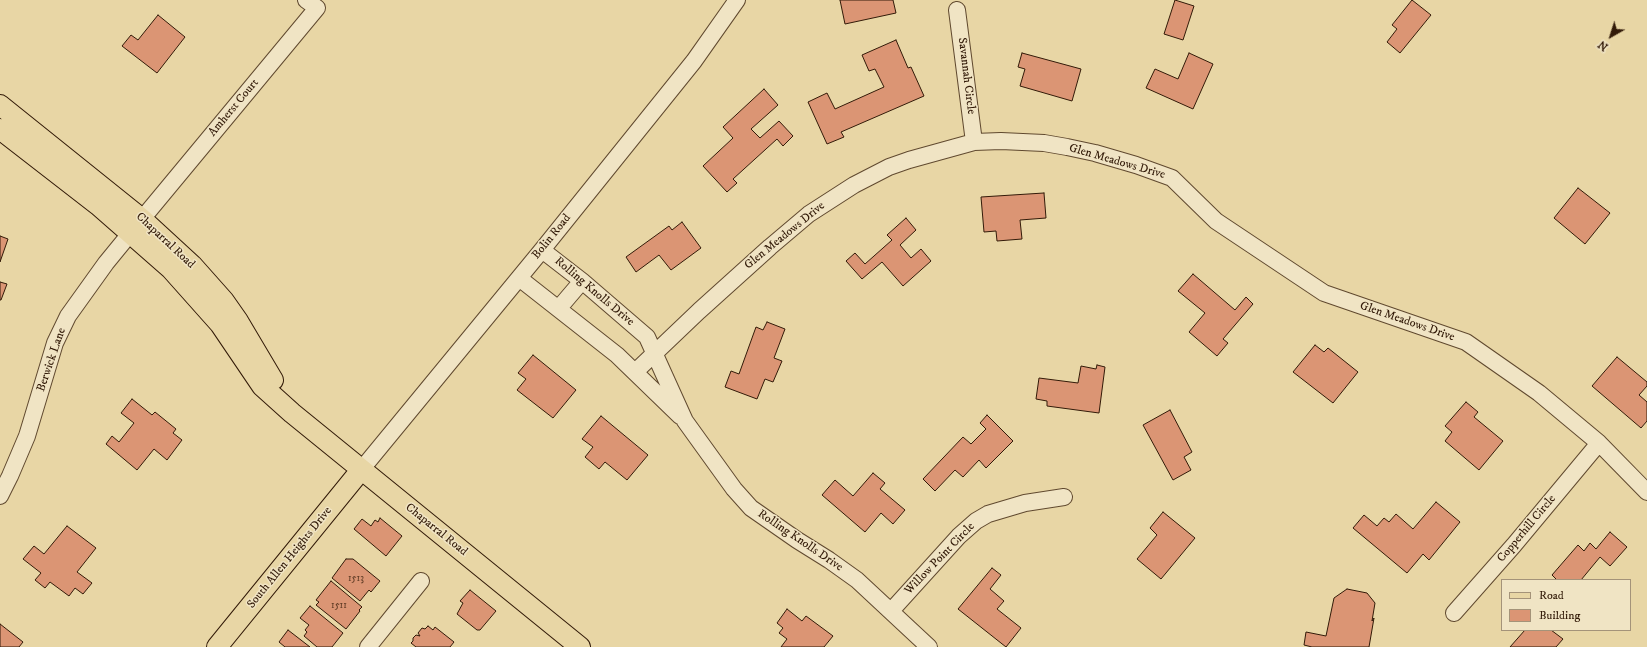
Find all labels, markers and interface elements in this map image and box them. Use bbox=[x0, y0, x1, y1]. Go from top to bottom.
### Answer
north arrow bbox=[1591, 16, 1631, 56]
street label: Savannah Circle bbox=[954, 37, 978, 115]
text: N bbox=[1596, 37, 1611, 54]
street label: Amherst Court bbox=[206, 76, 262, 140]
street label: Glen Meadows Drive bbox=[1067, 141, 1167, 183]
street label: Glen Meadows Drive bbox=[742, 199, 828, 273]
street label: Chaparral Road bbox=[132, 210, 198, 272]
street label: Bolin Road bbox=[529, 212, 575, 262]
street label: Rolling Knolls Drive bbox=[551, 254, 637, 330]
street label: Glen Meadows Drive bbox=[1358, 299, 1456, 345]
street label: Berwick Lane bbox=[34, 326, 70, 394]
street label: Copperhill Circle bbox=[1495, 492, 1559, 566]
street label: Chaparral Road bbox=[402, 501, 470, 559]
street label: South Allen Heights Drive bbox=[245, 504, 335, 612]
street label: Rolling Knolls Drive bbox=[755, 507, 845, 575]
street label: Willow Point Circle bbox=[902, 520, 978, 598]
house number: 1513 bbox=[348, 573, 364, 585]
legend bbox=[1501, 579, 1631, 631]
text: Road bbox=[1539, 588, 1564, 603]
house number: 1511 bbox=[331, 600, 347, 612]
text: Building bbox=[1539, 608, 1580, 623]

